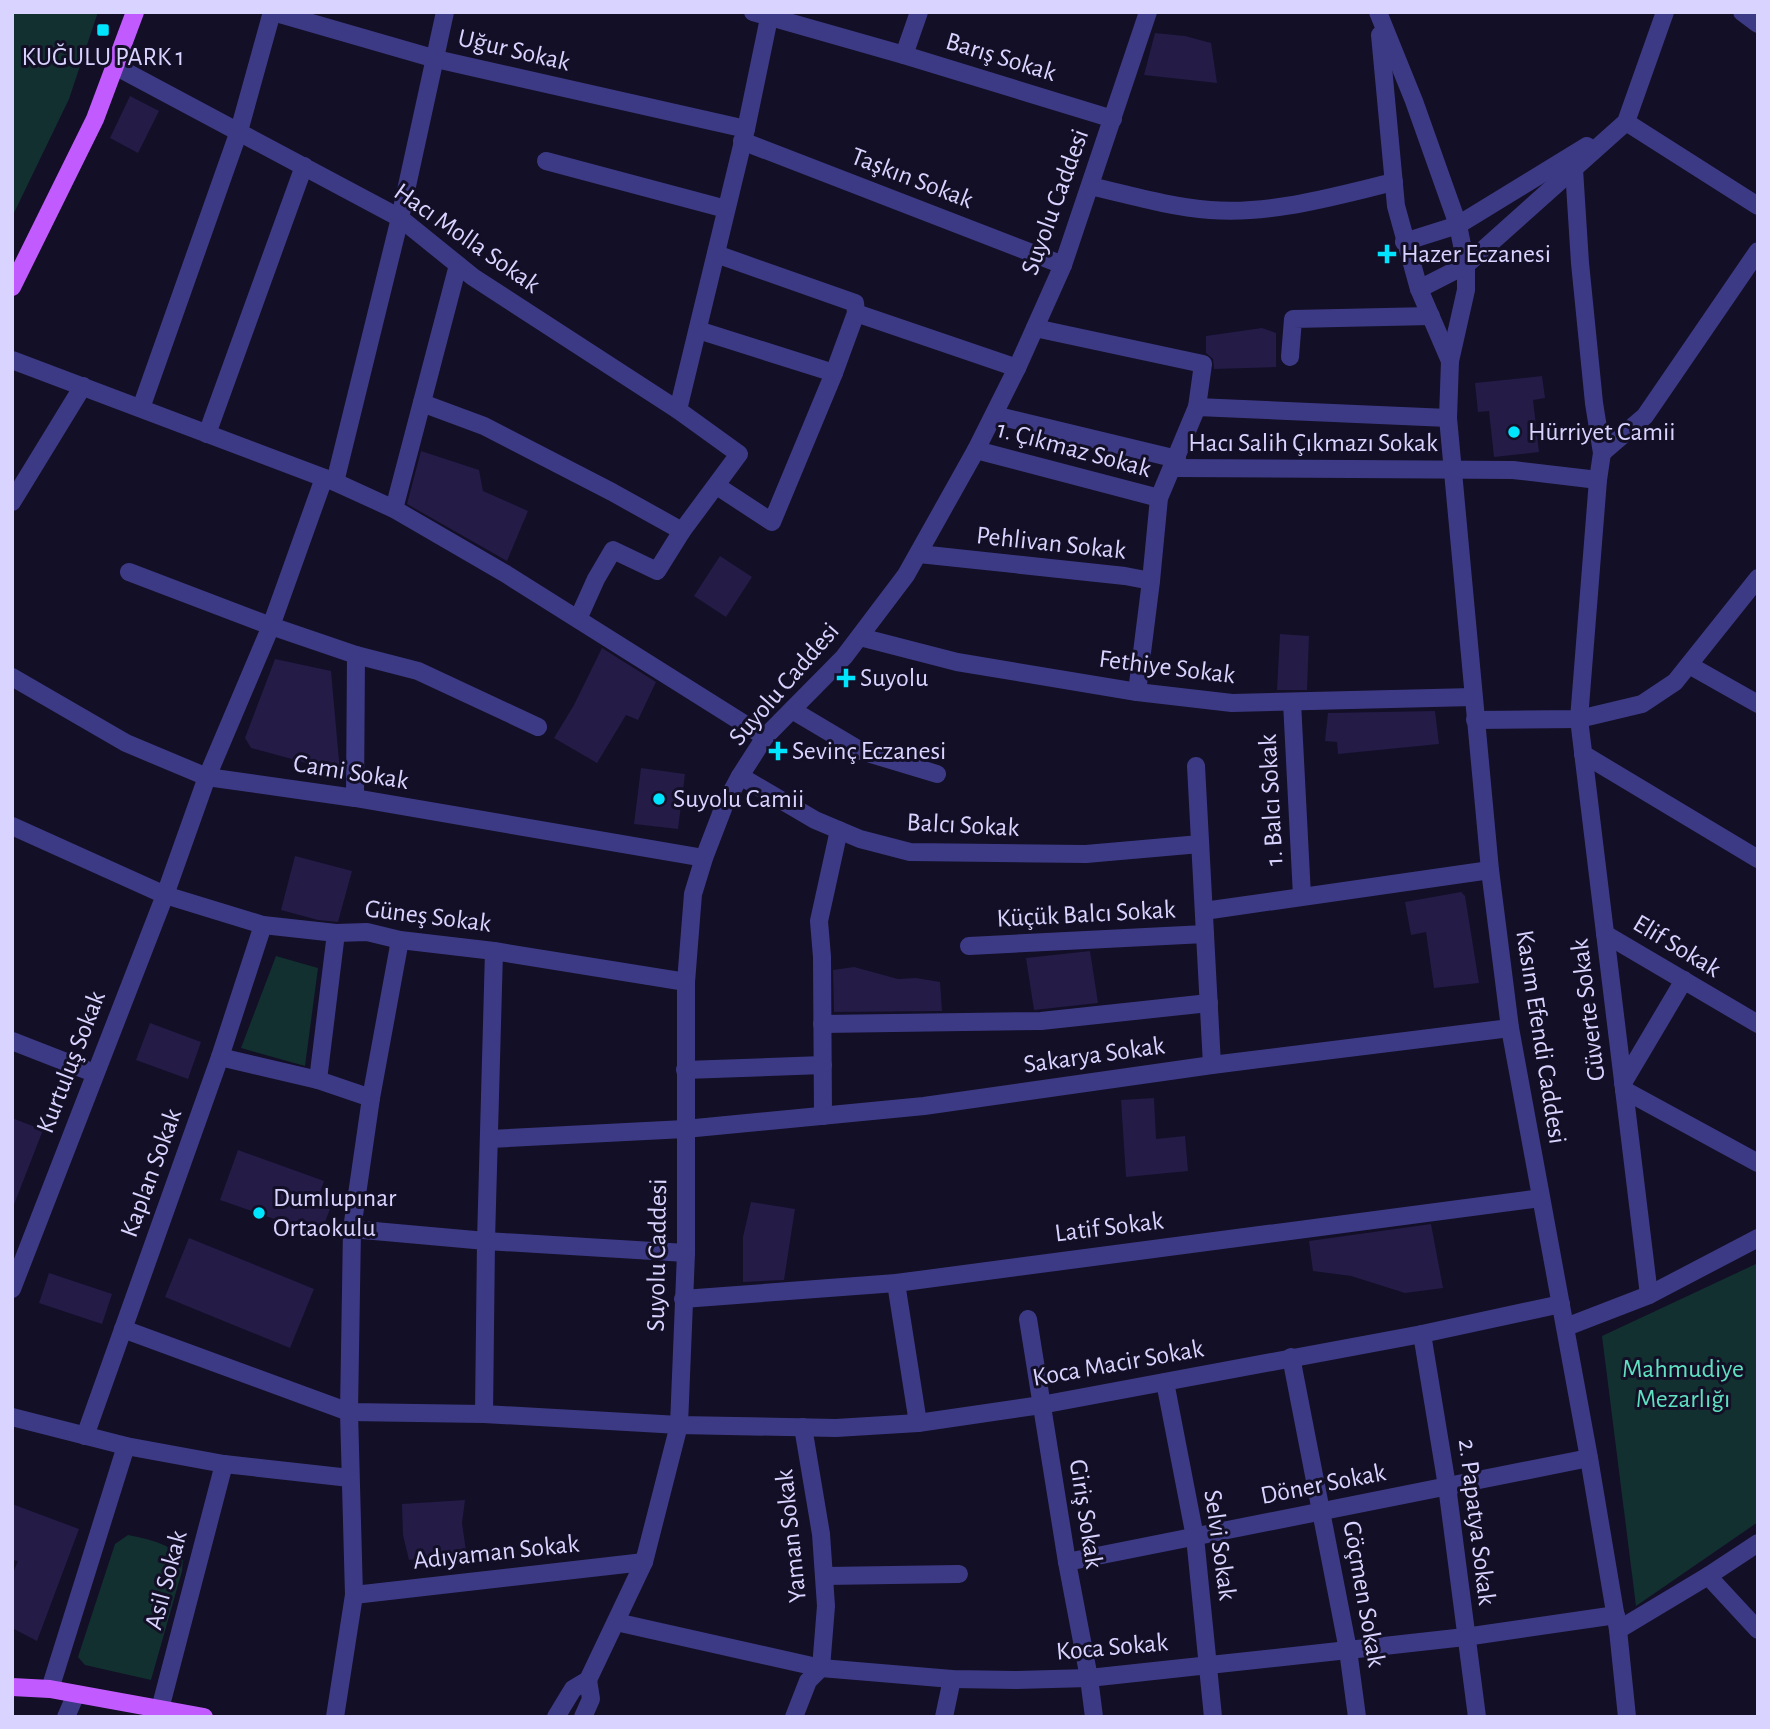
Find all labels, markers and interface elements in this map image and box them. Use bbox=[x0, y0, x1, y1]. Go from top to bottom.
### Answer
marker: KUĞULU PARK 1 bbox=[95, 22, 111, 38]
street label: Uğur Sokak bbox=[455, 24, 573, 76]
street label: Barış Sokak bbox=[943, 28, 1059, 86]
place label: KUĞULU PARK 1 bbox=[22, 43, 184, 70]
street label: Suyolu Caddesi bbox=[1017, 126, 1093, 278]
street label: Taşkın Sokak bbox=[847, 143, 977, 213]
street label: Hacı Molla Sokak bbox=[389, 178, 545, 298]
place label: Hazer Eczanesi bbox=[1401, 241, 1551, 267]
marker: Hazer Eczanesi bbox=[1379, 246, 1395, 262]
street label: 1. Çıkmaz Sokak bbox=[994, 416, 1154, 482]
place label: Hürriyet Camii bbox=[1528, 419, 1676, 445]
marker: Hürriyet Camii bbox=[1506, 424, 1522, 440]
street label: Hacı Salih Çıkmazı Sokak bbox=[1188, 430, 1438, 456]
street label: Pehlivan Sokak bbox=[975, 522, 1127, 564]
street label: Suyolu Caddesi bbox=[724, 618, 844, 750]
street label: Fethiye Sokak bbox=[1097, 646, 1237, 688]
place label: Suyolu bbox=[860, 665, 928, 691]
marker: Suyolu bbox=[838, 670, 854, 686]
street label: 1. Balcı Sokak bbox=[1255, 733, 1287, 867]
place label: Sevinç Eczanesi bbox=[792, 738, 946, 764]
marker: Sevinç Eczanesi bbox=[770, 743, 786, 759]
street label: Cami Sokak bbox=[291, 750, 411, 794]
place label: Suyolu Camii bbox=[673, 786, 804, 812]
marker: Suyolu Camii bbox=[651, 791, 667, 807]
street label: Balcı Sokak bbox=[906, 809, 1020, 841]
street label: Güneş Sokak bbox=[363, 895, 493, 937]
street label: Küçük Balcı Sokak bbox=[996, 896, 1176, 932]
street label: Elif Sokak bbox=[1629, 910, 1725, 982]
street label: Kasım Efendi Caddesi bbox=[1511, 928, 1571, 1146]
street label: Güverte Sokak bbox=[1566, 937, 1610, 1083]
street label: Kurtuluş Sokak bbox=[32, 987, 110, 1137]
street label: Sakarya Sokak bbox=[1022, 1032, 1166, 1078]
street label: Kaplan Sokak bbox=[116, 1105, 186, 1241]
street label: Suyolu Caddesi bbox=[643, 1178, 671, 1332]
place label: Dumlupınar Ortaokulu bbox=[273, 1185, 397, 1241]
marker: Dumlupınar Ortaokulu bbox=[251, 1205, 267, 1221]
street label: Latif Sokak bbox=[1053, 1207, 1165, 1247]
street label: Koca Macir Sokak bbox=[1030, 1335, 1206, 1391]
park label: Mahmudiye Mezarlığı bbox=[1622, 1356, 1744, 1412]
street label: 2. Papatya Sokak bbox=[1454, 1437, 1500, 1607]
street label: Giriş Sokak bbox=[1065, 1458, 1107, 1571]
street label: Döner Sokak bbox=[1258, 1459, 1388, 1509]
street label: Yaman Sokak bbox=[771, 1468, 811, 1604]
street label: Selvi Sokak bbox=[1199, 1488, 1241, 1602]
street label: Göçmen Sokak bbox=[1338, 1519, 1390, 1669]
street label: Asil Sokak bbox=[140, 1528, 192, 1632]
street label: Adıyaman Sokak bbox=[412, 1530, 580, 1574]
street label: Koca Sokak bbox=[1055, 1629, 1169, 1665]

